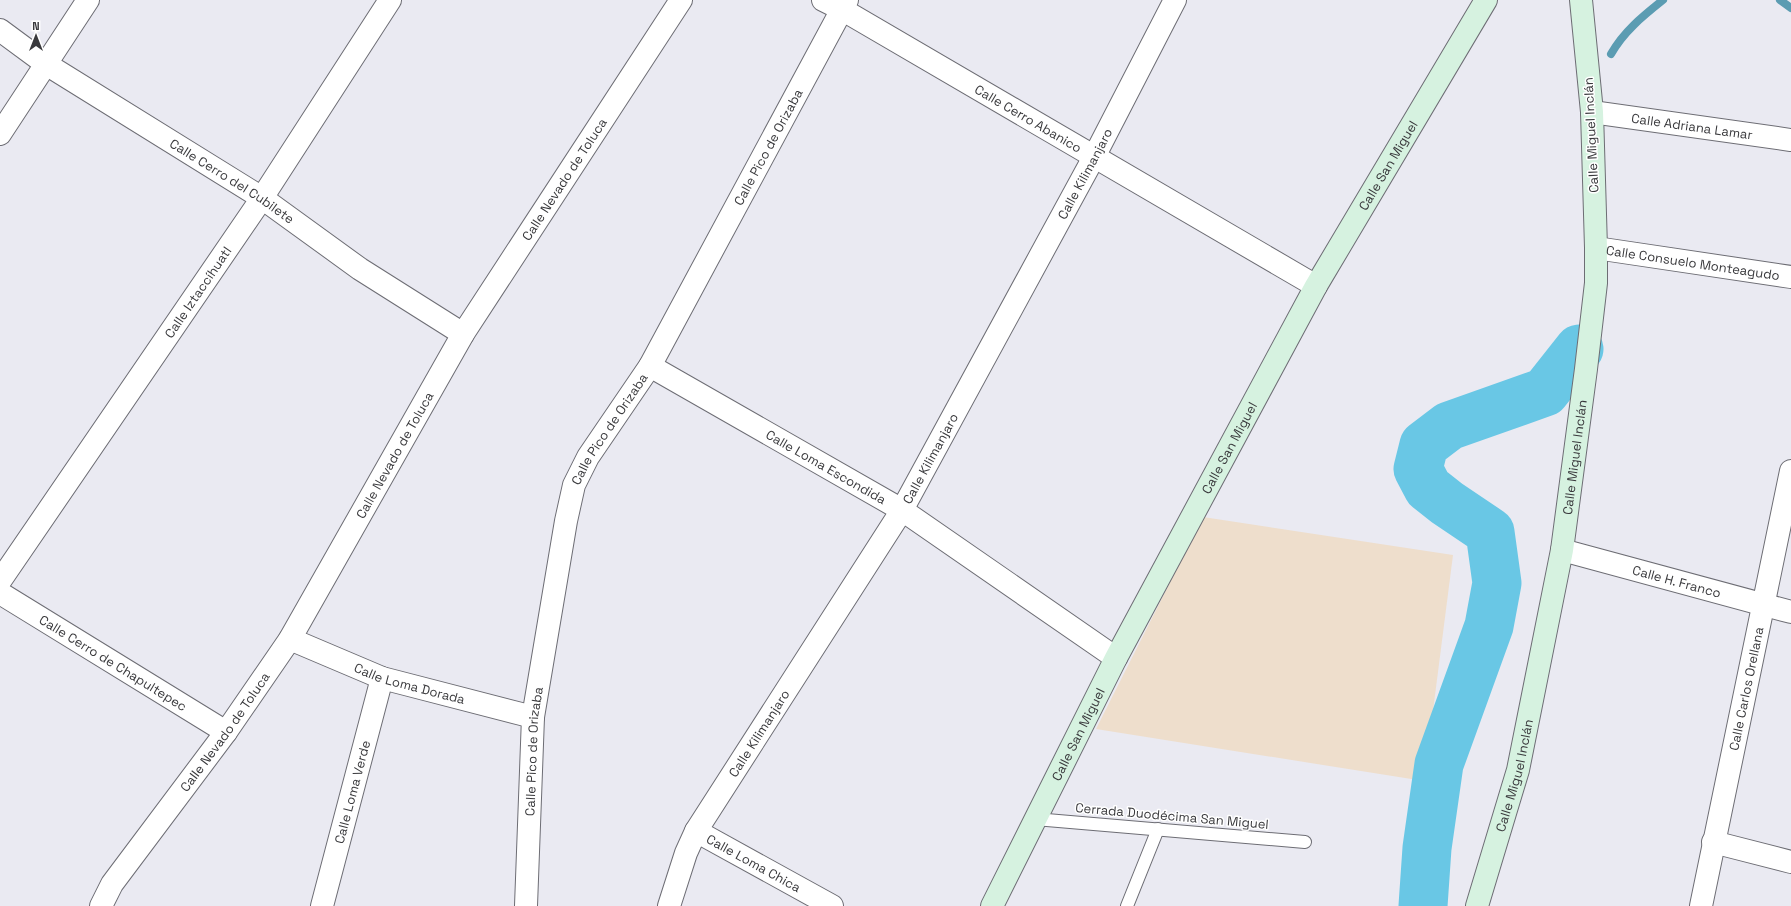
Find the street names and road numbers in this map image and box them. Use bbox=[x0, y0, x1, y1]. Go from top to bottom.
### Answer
street label: Calle Miguel Inclán bbox=[1579, 77, 1603, 193]
street label: Calle Cerro Abanico bbox=[972, 80, 1085, 156]
street label: Calle Pico de Orizaba bbox=[730, 85, 806, 208]
street label: Calle Adriana Lamar bbox=[1630, 109, 1754, 143]
street label: Calle Nevado de Toluca bbox=[518, 114, 611, 244]
street label: Calle San Miguel bbox=[1354, 117, 1421, 213]
street label: Calle Kilimanjaro bbox=[1053, 125, 1116, 222]
street label: Calle Cerro del Cubilete bbox=[167, 134, 298, 227]
street label: Calle Consuelo Monteagudo bbox=[1605, 241, 1781, 284]
street label: Calle Iztaccíhuatl bbox=[160, 243, 235, 341]
street label: Calle Pico de Orizaba bbox=[567, 369, 652, 488]
street label: Calle Nevado de Toluca bbox=[352, 388, 437, 521]
street label: Calle San Miguel bbox=[1197, 399, 1261, 497]
street label: Calle Miguel Inclán bbox=[1558, 399, 1590, 516]
street label: Calle Kilimanjaro bbox=[899, 410, 962, 507]
street label: Calle Loma Escondida bbox=[763, 426, 890, 508]
street label: Calle H. Franco bbox=[1631, 561, 1723, 601]
street label: Calle Cerro de Chapultepec bbox=[36, 611, 190, 715]
street label: Calle Carlos Orellana bbox=[1725, 625, 1767, 752]
street label: Calle Loma Dorada bbox=[352, 659, 467, 708]
street label: Calle Nevado de Toluca bbox=[176, 668, 274, 795]
street label: Calle Pico de Orizaba bbox=[521, 685, 547, 816]
street label: Calle San Miguel bbox=[1048, 685, 1108, 784]
street label: Calle Kilimanjaro bbox=[724, 686, 793, 780]
street label: Calle Miguel Inclán bbox=[1491, 717, 1537, 834]
street label: Calle Loma Verde bbox=[330, 738, 374, 845]
street label: Cerrada Duodécima San Miguel bbox=[1075, 799, 1269, 833]
street label: Calle Loma Chica bbox=[704, 830, 804, 896]

